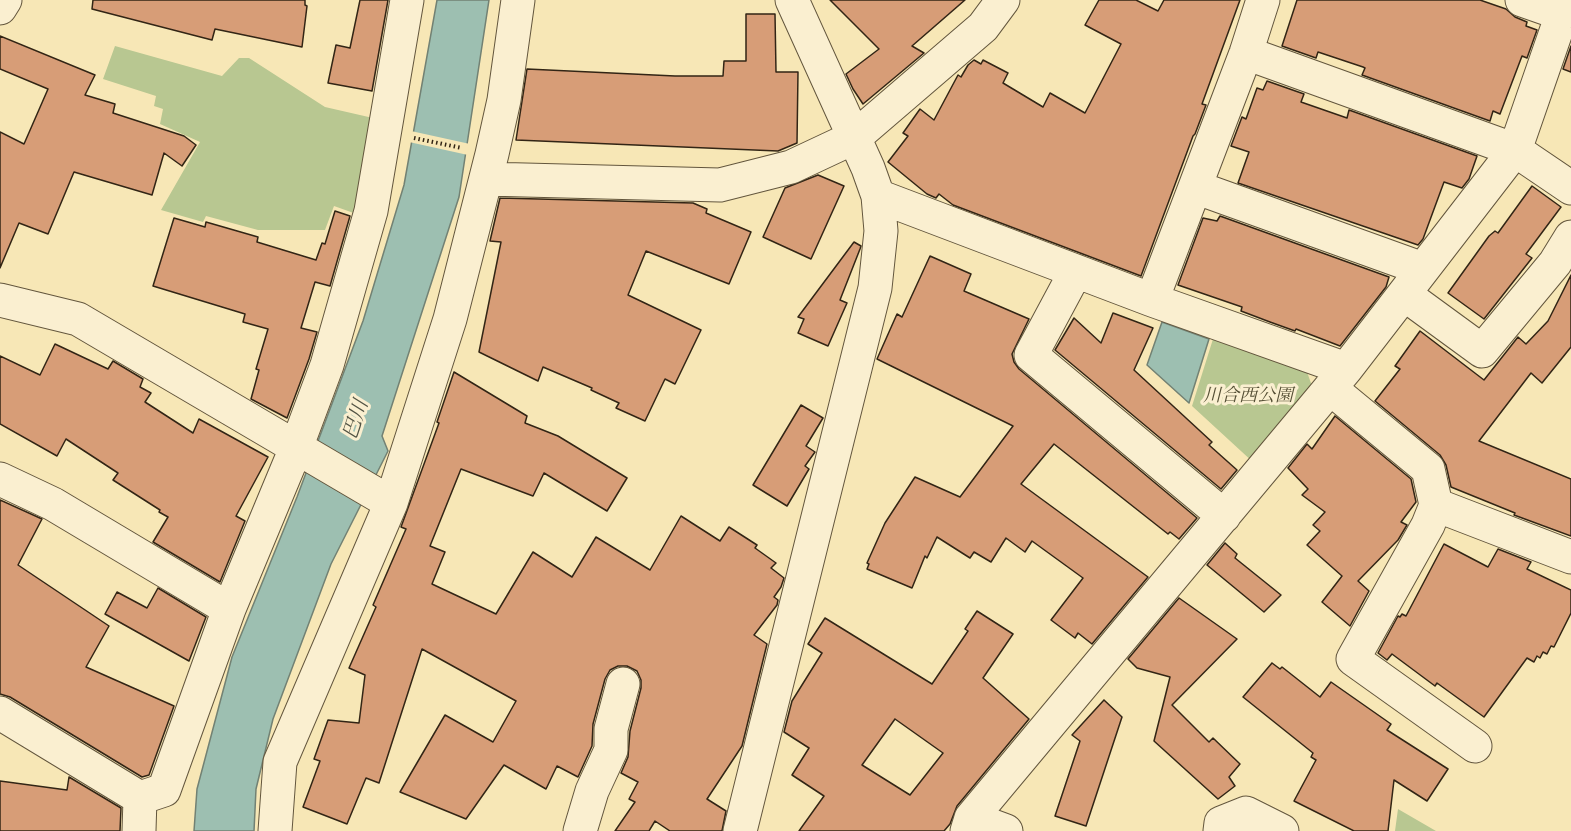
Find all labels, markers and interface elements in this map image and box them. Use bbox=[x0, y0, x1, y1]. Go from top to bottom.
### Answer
park label: 川合西公園 bbox=[1203, 386, 1293, 408]
water label: 巴川 bbox=[339, 397, 375, 443]

